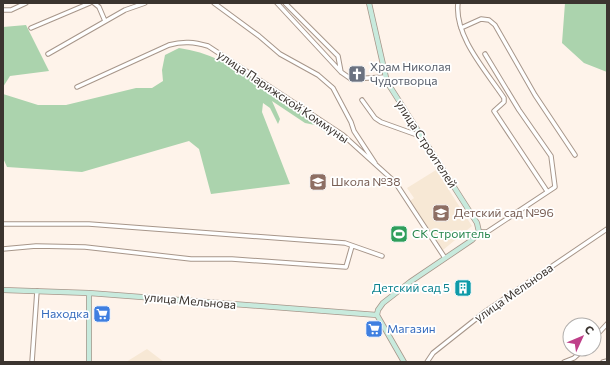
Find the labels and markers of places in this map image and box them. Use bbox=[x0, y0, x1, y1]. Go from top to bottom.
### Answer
place label: Храм Николая Чудотворца bbox=[370, 59, 451, 87]
church icon: Храм Николая Чудотворца bbox=[347, 64, 367, 84]
school or university icon: Школа №38 bbox=[308, 172, 328, 192]
place label: Школа №38 bbox=[331, 174, 400, 188]
school or university icon: Детский сад №96 bbox=[431, 203, 451, 223]
place label: Детский сад №96 bbox=[454, 205, 554, 219]
sports icon: СК Строитель bbox=[389, 224, 409, 244]
place label: СК Строитель bbox=[412, 226, 490, 240]
building icon: Детский сад 5 bbox=[453, 278, 473, 298]
place label: Детский сад 5 bbox=[372, 280, 450, 294]
supermarket icon: Находка bbox=[92, 304, 112, 324]
place label: Находка bbox=[41, 306, 89, 320]
supermarket icon: Магазин bbox=[364, 319, 384, 339]
place label: Магазин bbox=[387, 321, 436, 335]

